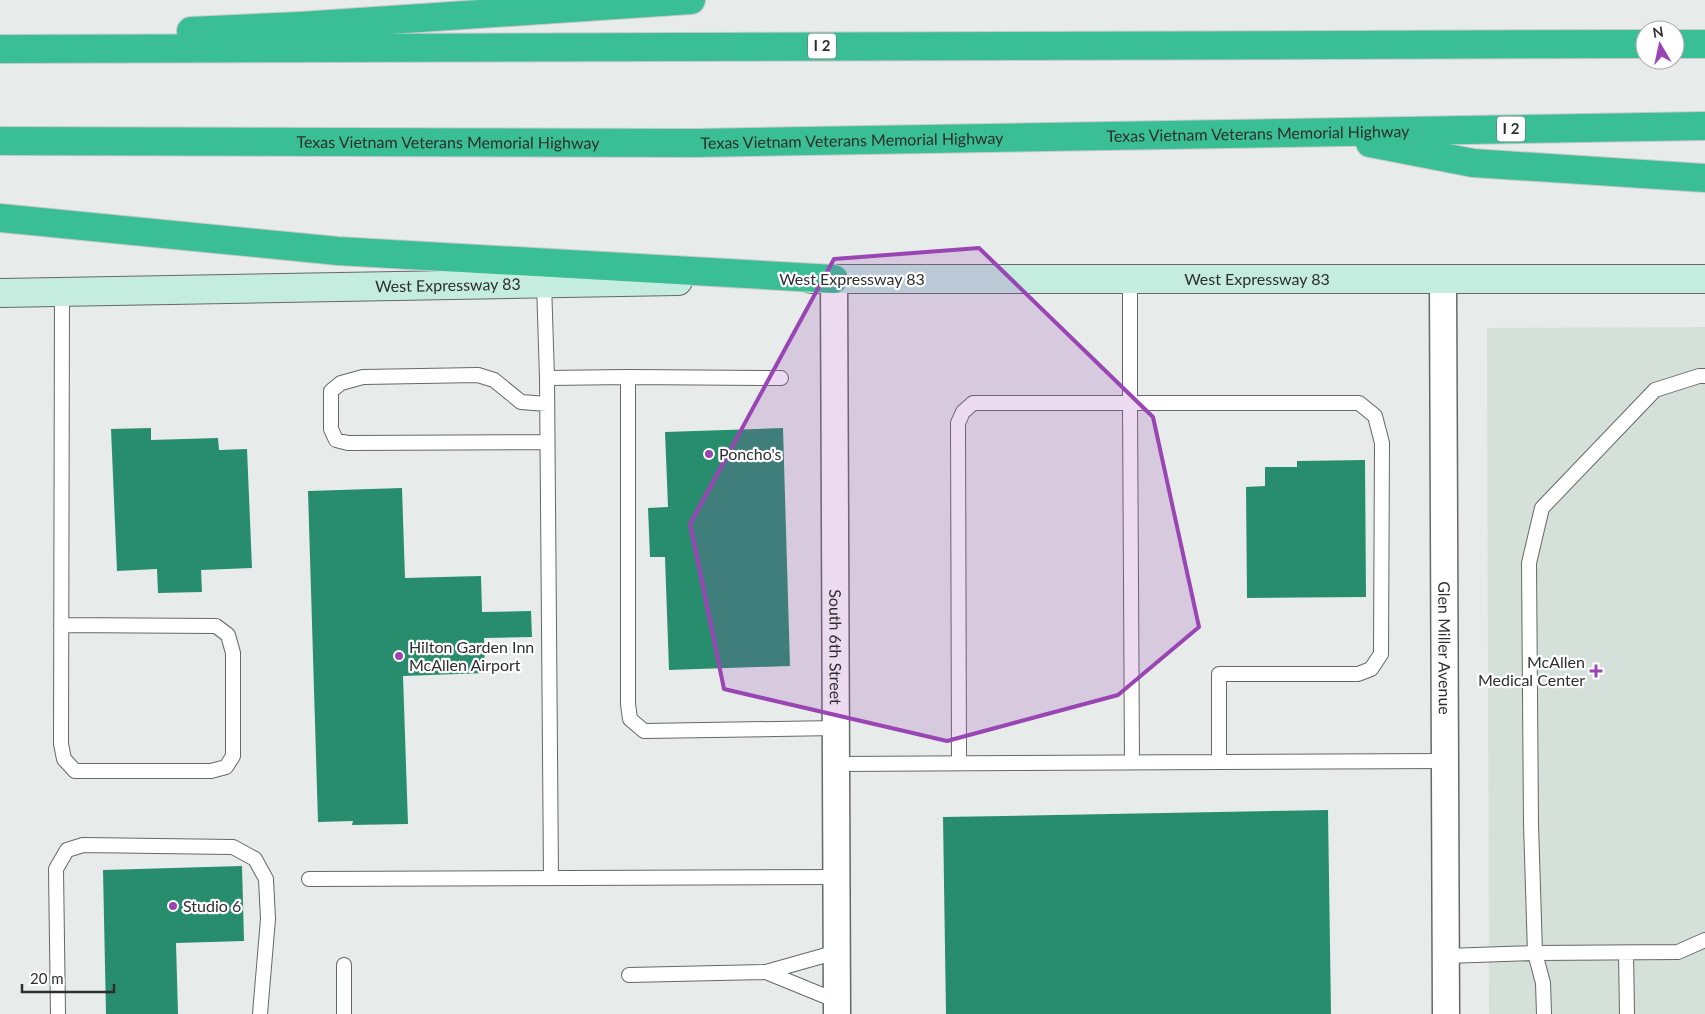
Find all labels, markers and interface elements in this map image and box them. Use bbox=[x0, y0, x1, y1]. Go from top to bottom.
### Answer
north arrow bbox=[1635, 20, 1685, 70]
text: N bbox=[1651, 22, 1665, 41]
road number: I 2 bbox=[808, 34, 836, 58]
road number: I 2 bbox=[1497, 116, 1525, 142]
street label: Texas Vietnam Veterans Memorial Highway bbox=[1106, 121, 1410, 145]
street label: Texas Vietnam Veterans Memorial Highway bbox=[700, 128, 1004, 152]
street label: Texas Vietnam Veterans Memorial Highway bbox=[296, 132, 600, 152]
street label: West Expressway 83 bbox=[779, 269, 925, 288]
street label: West Expressway 83 bbox=[1184, 269, 1330, 288]
street label: West Expressway 83 bbox=[375, 274, 521, 295]
place label: Poncho's bbox=[719, 444, 782, 463]
marker: Poncho's bbox=[703, 448, 715, 460]
street label: Glen Miller Avenue bbox=[1435, 581, 1455, 715]
street label: South 6th Street bbox=[826, 589, 846, 705]
place label: Hilton Garden Inn McAllen Airport bbox=[409, 637, 534, 674]
marker: Hilton Garden Inn McAllen Airport bbox=[393, 650, 405, 662]
place label: McAllen Medical Center bbox=[1478, 652, 1585, 689]
marker: McAllen Medical Center bbox=[1589, 664, 1603, 678]
place label: Studio 6 bbox=[183, 896, 241, 915]
marker: Studio 6 bbox=[167, 900, 179, 912]
scale bar bbox=[22, 962, 115, 994]
text: 20 m bbox=[30, 969, 64, 987]

